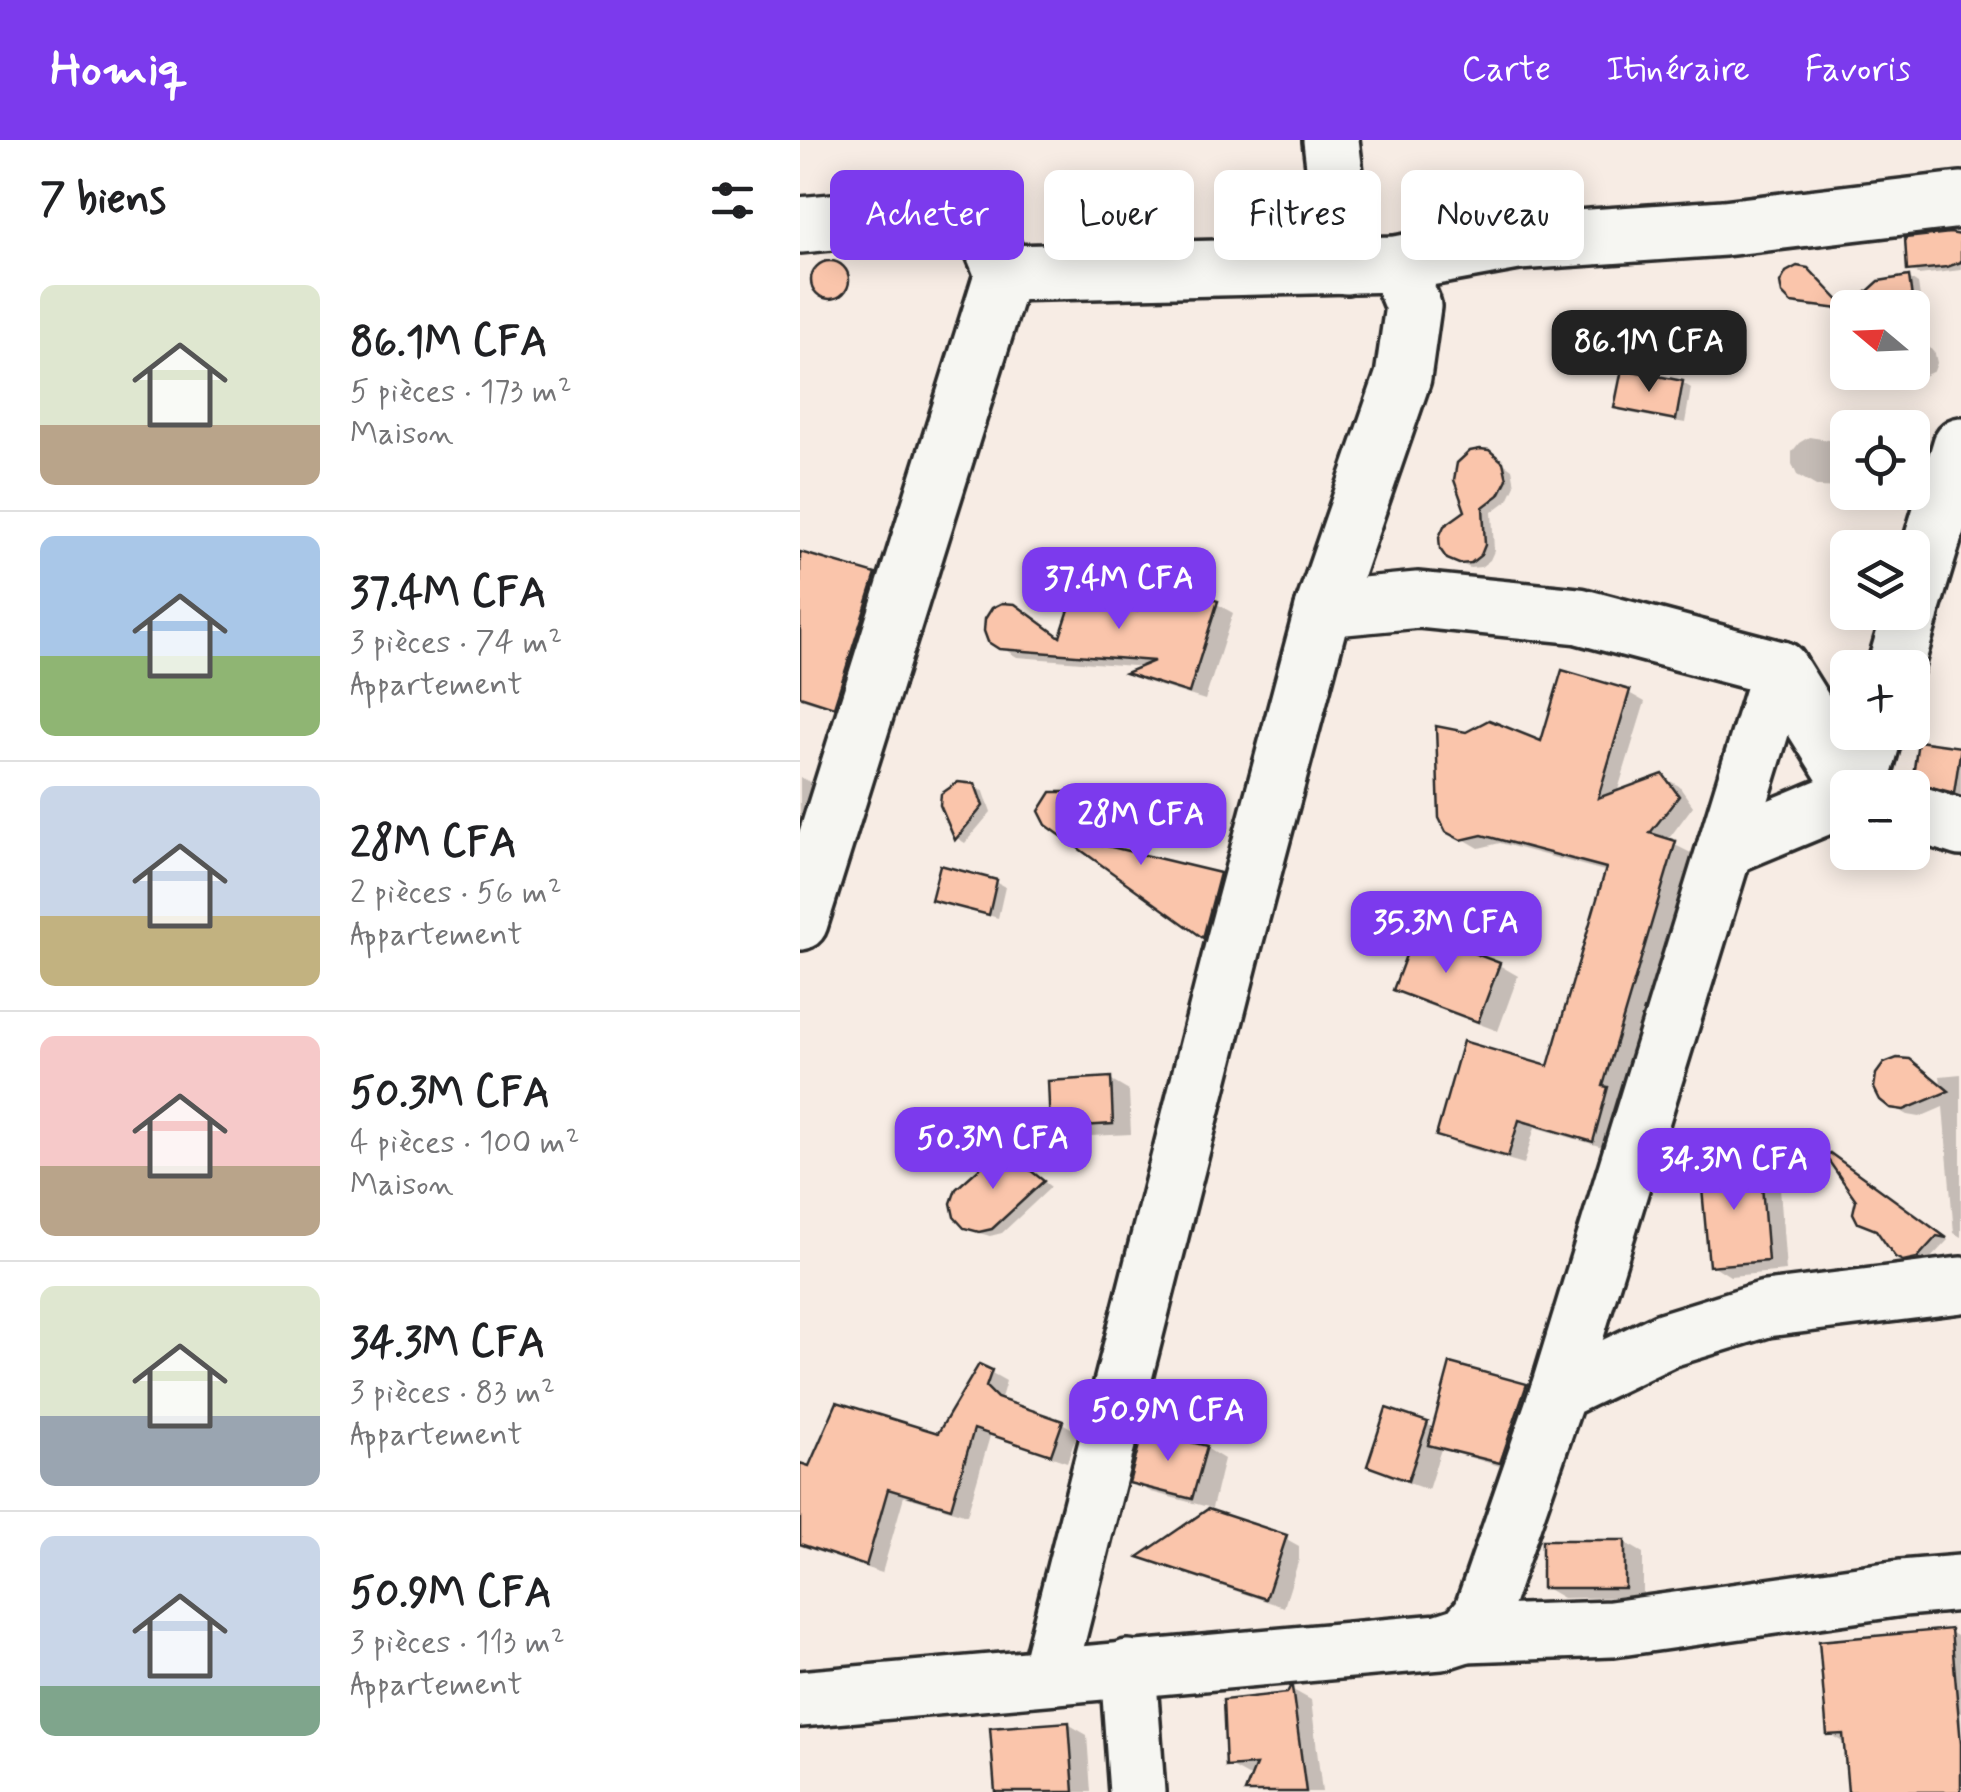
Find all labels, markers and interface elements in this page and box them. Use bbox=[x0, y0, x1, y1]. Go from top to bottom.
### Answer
text: Homiq bbox=[50, 39, 188, 102]
text: Carte bbox=[1461, 47, 1551, 93]
text: Itinéraire bbox=[1606, 47, 1750, 93]
text: Favoris bbox=[1805, 47, 1911, 93]
chip: Acheter bbox=[830, 170, 1024, 260]
chip: Louer bbox=[1044, 170, 1194, 260]
chip: Filtres bbox=[1214, 170, 1381, 260]
chip: Nouveau bbox=[1401, 170, 1584, 260]
text: 7 biens bbox=[40, 173, 166, 228]
icon: filters bbox=[705, 173, 760, 228]
north arrow bbox=[1830, 290, 1930, 390]
map controls bbox=[1830, 290, 1930, 870]
pin: 86.1M CFA bbox=[1535, 310, 1763, 395]
text: 86.1M CFA bbox=[350, 316, 548, 371]
text: 86.1M CFA bbox=[1574, 321, 1724, 363]
icon: home bbox=[120, 325, 240, 445]
text: 5 pièces · 173 m² bbox=[350, 371, 572, 413]
button: locate bbox=[1830, 410, 1930, 510]
text: Maison bbox=[350, 413, 454, 455]
button: layers bbox=[1830, 530, 1930, 630]
pin: 37.4M CFA bbox=[1005, 547, 1233, 632]
text: 37.4M CFA bbox=[1044, 558, 1194, 600]
text: 37.4M CFA bbox=[350, 567, 547, 622]
icon: home bbox=[120, 576, 240, 696]
text: 3 pièces · 74 m² bbox=[350, 622, 562, 664]
button: + bbox=[1830, 650, 1930, 750]
text: Appartement bbox=[350, 664, 523, 706]
button: − bbox=[1830, 770, 1930, 870]
pin: 28M CFA bbox=[1049, 783, 1233, 868]
text: 28M CFA bbox=[1077, 794, 1205, 836]
text: 28M CFA bbox=[350, 817, 517, 872]
icon: home bbox=[120, 826, 240, 946]
text: 2 pièces · 56 m² bbox=[350, 872, 562, 914]
pin: 35.3M CFA bbox=[1332, 891, 1560, 976]
text: 35.3M CFA bbox=[1373, 902, 1519, 944]
text: Appartement bbox=[350, 914, 523, 956]
text: 50.3M CFA bbox=[350, 1067, 550, 1122]
icon: home bbox=[120, 1076, 240, 1196]
pin: 50.3M CFA bbox=[879, 1107, 1107, 1192]
text: 50.3M CFA bbox=[917, 1118, 1069, 1160]
text: 4 pièces · 100 m² bbox=[350, 1122, 579, 1164]
pin: 34.3M CFA bbox=[1620, 1128, 1848, 1213]
text: 34.3M CFA bbox=[1660, 1139, 1808, 1181]
text: Maison bbox=[350, 1164, 454, 1206]
text: 34.3M CFA bbox=[350, 1317, 546, 1372]
icon: home bbox=[120, 1326, 240, 1446]
text: 3 pièces · 83 m² bbox=[350, 1372, 555, 1414]
pin: 50.9M CFA bbox=[1054, 1379, 1282, 1464]
text: 50.9M CFA bbox=[1091, 1390, 1245, 1432]
text: Appartement bbox=[350, 1414, 523, 1456]
text: 50.9M CFA bbox=[350, 1567, 552, 1622]
icon: home bbox=[120, 1576, 240, 1696]
text: 3 pièces · 113 m² bbox=[350, 1622, 565, 1664]
text: Appartement bbox=[350, 1664, 523, 1706]

